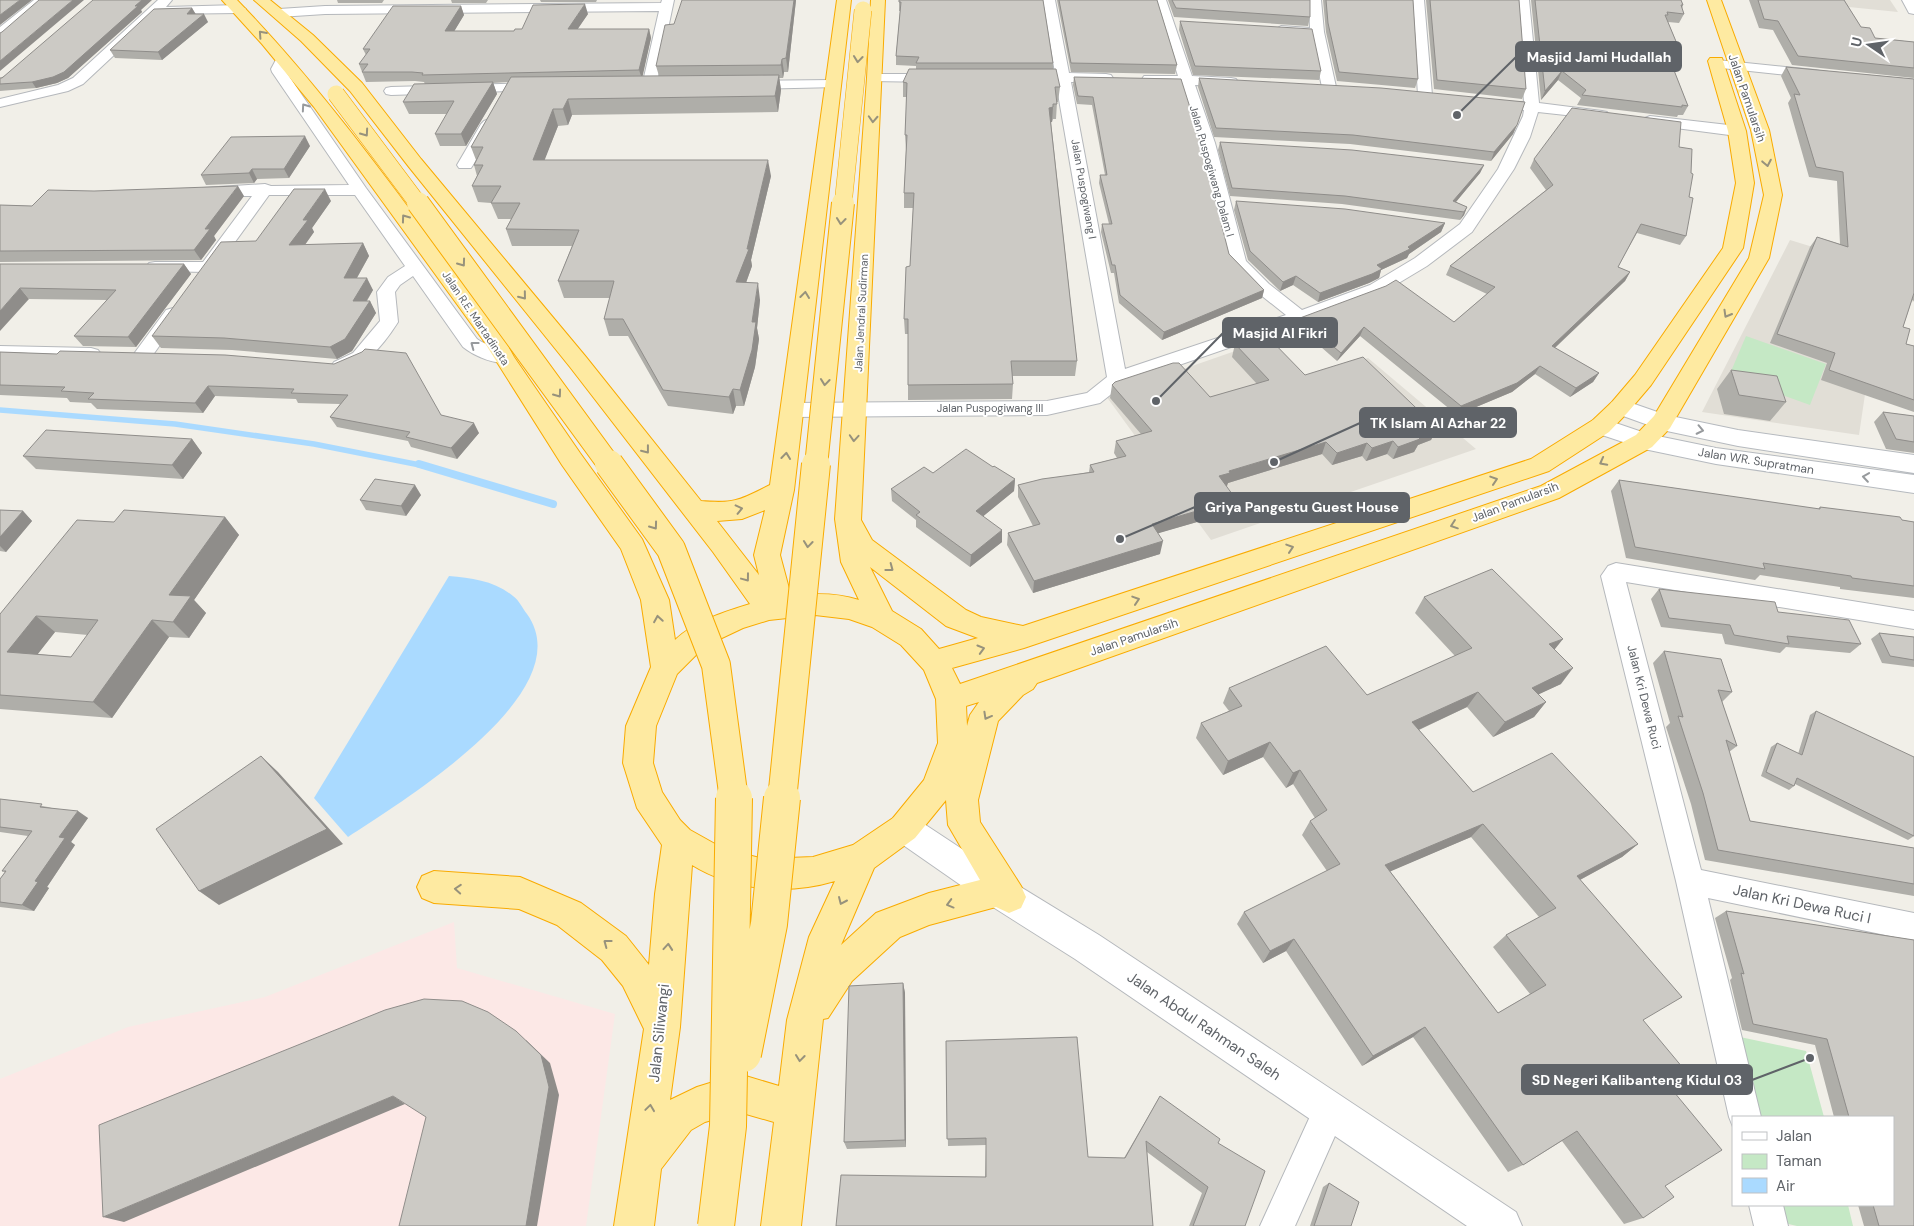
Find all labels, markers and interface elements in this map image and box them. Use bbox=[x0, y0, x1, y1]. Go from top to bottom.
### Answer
north arrow bbox=[1844, 20, 1894, 70]
one-way arrow bbox=[259, 31, 268, 40]
text: U bbox=[1846, 35, 1866, 49]
callout: Masjid Jami Hudallah bbox=[1516, 42, 1681, 71]
text: Masjid Jami Hudallah bbox=[1527, 48, 1671, 66]
street label: Jalan Pamularsih bbox=[1724, 52, 1770, 144]
one-way arrow bbox=[853, 55, 864, 63]
one-way arrow bbox=[302, 103, 311, 113]
street label: Jalan Puspogiwang Dalam I bbox=[1187, 104, 1237, 238]
one-way arrow bbox=[867, 115, 878, 123]
one-way arrow bbox=[359, 127, 368, 137]
street label: Jalan Puspogiwang I bbox=[1068, 138, 1100, 240]
one-way arrow bbox=[1761, 158, 1771, 167]
one-way arrow bbox=[402, 214, 411, 224]
one-way arrow bbox=[836, 217, 847, 225]
street label: Jalan Jendral Sudirman bbox=[851, 254, 871, 372]
one-way arrow bbox=[457, 257, 465, 266]
street label: Jalan R.E. Martadinata bbox=[439, 268, 513, 368]
one-way arrow bbox=[518, 290, 527, 299]
one-way arrow bbox=[800, 290, 810, 299]
one-way arrow bbox=[1723, 309, 1733, 318]
callout: Masjid Al Fikri bbox=[1223, 318, 1337, 347]
text: Masjid Al Fikri bbox=[1233, 324, 1327, 342]
one-way arrow bbox=[471, 342, 480, 350]
one-way arrow bbox=[820, 378, 831, 386]
one-way arrow bbox=[552, 388, 561, 398]
street label: Jalan Puspogiwang III bbox=[937, 401, 1043, 415]
callout: TK Islam Al Azhar 22 bbox=[1360, 408, 1516, 437]
text: TK Islam Al Azhar 22 bbox=[1370, 414, 1506, 432]
one-way arrow bbox=[1695, 424, 1704, 435]
one-way arrow bbox=[848, 434, 859, 442]
one-way arrow bbox=[640, 444, 649, 454]
street label: Jalan WR. Supratman bbox=[1697, 444, 1815, 478]
one-way arrow bbox=[780, 452, 791, 460]
one-way arrow bbox=[1600, 456, 1609, 466]
one-way arrow bbox=[1861, 472, 1869, 483]
one-way arrow bbox=[1489, 476, 1497, 486]
street label: Jalan Pamularsih bbox=[1469, 478, 1561, 526]
callout: Griya Pangestu Guest House bbox=[1195, 493, 1409, 522]
text: Griya Pangestu Guest House bbox=[1205, 498, 1399, 516]
one-way arrow bbox=[734, 504, 743, 515]
one-way arrow bbox=[1450, 519, 1459, 529]
one-way arrow bbox=[648, 520, 657, 530]
one-way arrow bbox=[803, 540, 814, 548]
one-way arrow bbox=[1285, 544, 1294, 554]
one-way arrow bbox=[884, 562, 894, 571]
one-way arrow bbox=[740, 572, 749, 582]
one-way arrow bbox=[1131, 596, 1139, 606]
street label: Jalan Pamularsih bbox=[1088, 614, 1180, 660]
one-way arrow bbox=[653, 615, 664, 623]
street label: Jalan Kri Dewa Ruci bbox=[1623, 643, 1665, 751]
one-way arrow bbox=[976, 645, 985, 655]
one-way arrow bbox=[983, 711, 993, 720]
street label: Jalan Kri Dewa Ruci I bbox=[1731, 880, 1873, 928]
one-way arrow bbox=[454, 883, 462, 894]
one-way arrow bbox=[837, 896, 848, 905]
one-way arrow bbox=[947, 898, 955, 908]
one-way arrow bbox=[603, 940, 613, 949]
one-way arrow bbox=[662, 943, 673, 951]
street label: Jalan Abdul Rahman Saleh bbox=[1123, 967, 1285, 1085]
street label: Jalan Siliwangi bbox=[644, 983, 674, 1083]
one-way arrow bbox=[795, 1054, 806, 1062]
callout: SD Negeri Kalibanteng Kidul 03 bbox=[1522, 1065, 1752, 1094]
text: SD Negeri Kalibanteng Kidul 03 bbox=[1532, 1071, 1742, 1089]
one-way arrow bbox=[645, 1104, 655, 1113]
legend bbox=[1732, 1116, 1894, 1206]
text: Jalan bbox=[1776, 1126, 1812, 1146]
text: Taman bbox=[1776, 1151, 1822, 1171]
text: Air bbox=[1776, 1176, 1796, 1196]

